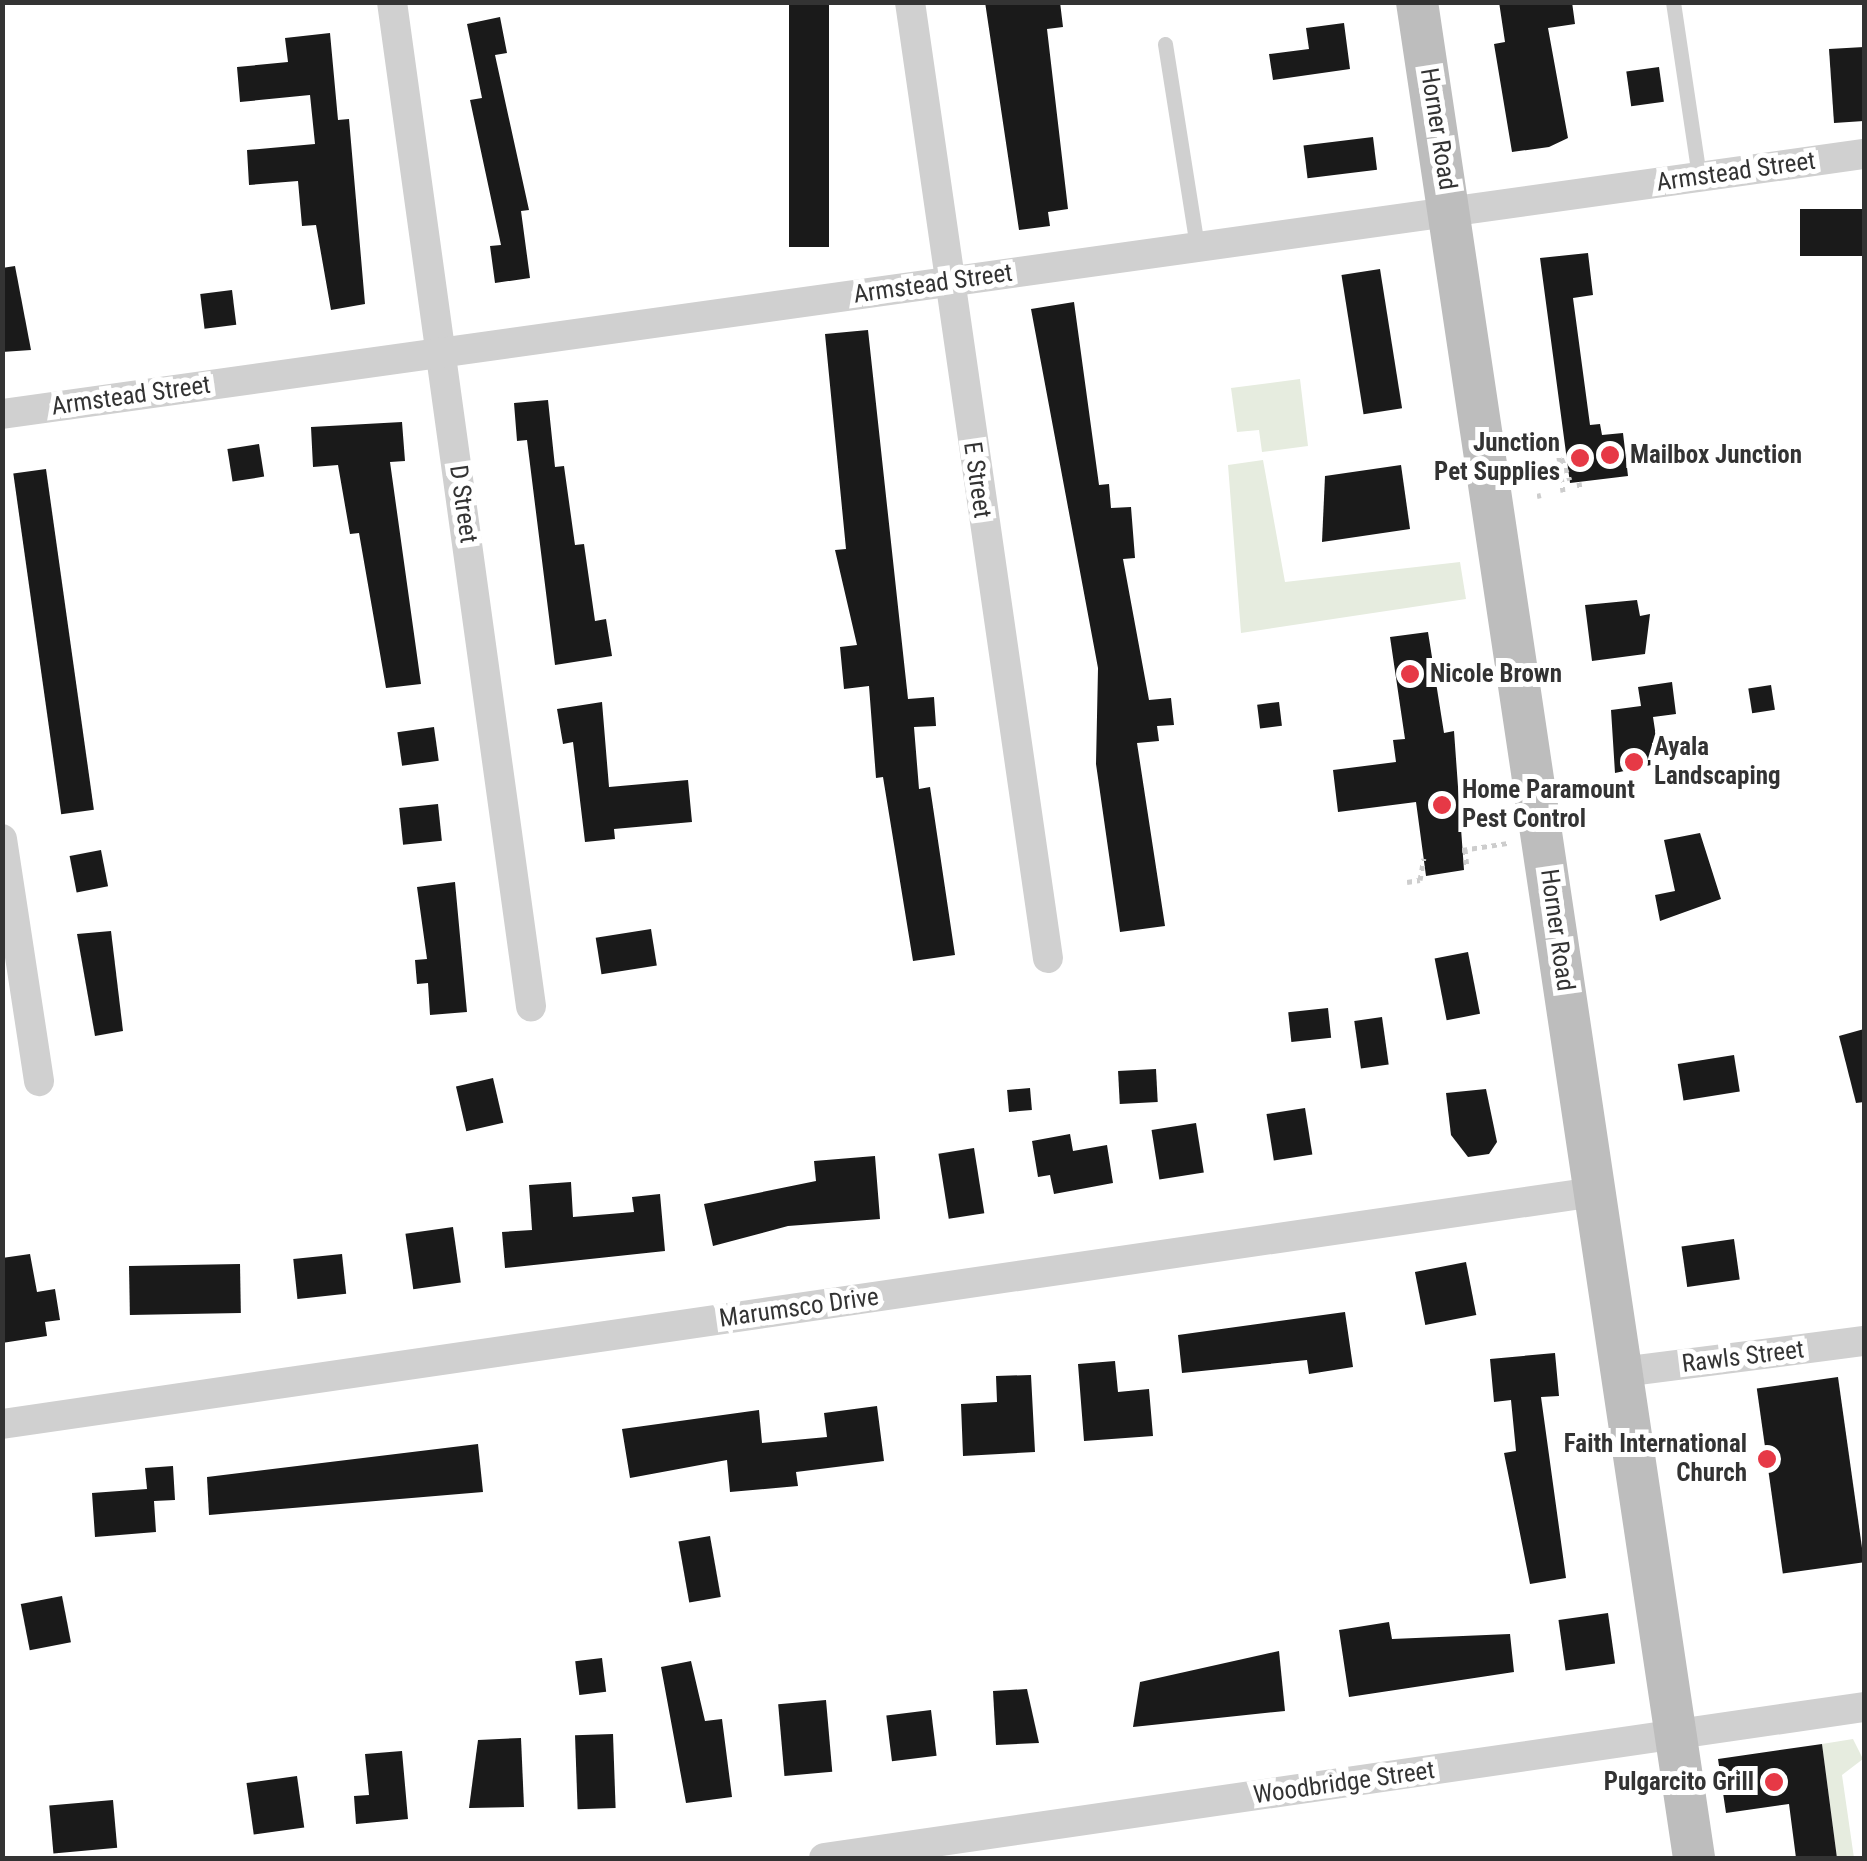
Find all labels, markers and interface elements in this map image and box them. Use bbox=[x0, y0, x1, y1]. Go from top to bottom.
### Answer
street label: Horner Road bbox=[1414, 66, 1462, 192]
street label: Armstead Street bbox=[1655, 146, 1817, 198]
street label: Armstead Street bbox=[852, 258, 1014, 310]
street label: Armstead Street bbox=[50, 370, 212, 422]
place label: Junction Pet Supplies bbox=[1434, 429, 1560, 488]
street label: E Street bbox=[957, 440, 997, 520]
place label: Mailbox Junction bbox=[1630, 440, 1802, 470]
marker: Mailbox Junction bbox=[1599, 444, 1621, 466]
marker: Junction Pet Supplies bbox=[1569, 447, 1591, 469]
street label: D Street bbox=[443, 463, 483, 545]
place label: Nicole Brown bbox=[1430, 659, 1562, 689]
marker: Nicole Brown bbox=[1399, 663, 1421, 685]
place label: Ayala Landscaping bbox=[1654, 733, 1781, 792]
marker: Ayala Landscaping bbox=[1623, 751, 1645, 773]
place label: Home Paramount Pest Control bbox=[1462, 776, 1635, 835]
marker: Home Paramount Pest Control bbox=[1431, 794, 1453, 816]
street label: Horner Road bbox=[1534, 867, 1580, 993]
street label: Marumsco Drive bbox=[717, 1282, 881, 1334]
street label: Rawls Street bbox=[1680, 1335, 1806, 1379]
place label: Faith International Church bbox=[1564, 1430, 1747, 1489]
marker: Faith International Church bbox=[1756, 1448, 1778, 1470]
street label: Woodbridge Street bbox=[1251, 1755, 1437, 1811]
place label: Pulgarcito Grill bbox=[1604, 1767, 1754, 1797]
marker: Pulgarcito Grill bbox=[1763, 1771, 1785, 1793]

